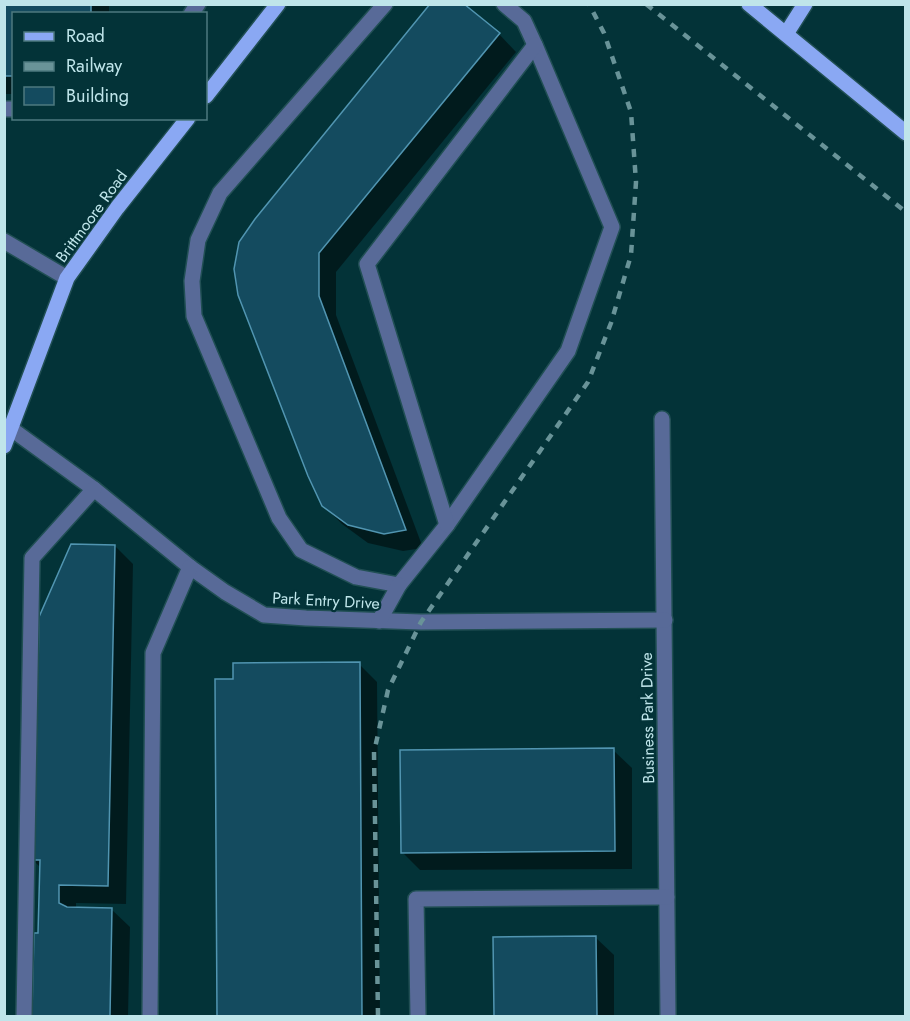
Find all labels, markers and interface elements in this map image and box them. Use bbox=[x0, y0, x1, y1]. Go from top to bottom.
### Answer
legend bbox=[12, 12, 207, 120]
text: Road bbox=[66, 23, 105, 49]
text: Railway bbox=[66, 53, 122, 79]
text: Building bbox=[66, 83, 129, 109]
street label: Brittmoore Road bbox=[50, 165, 133, 267]
street label: Park Entry Drive bbox=[272, 586, 380, 615]
street label: Business Park Drive bbox=[635, 652, 660, 784]

